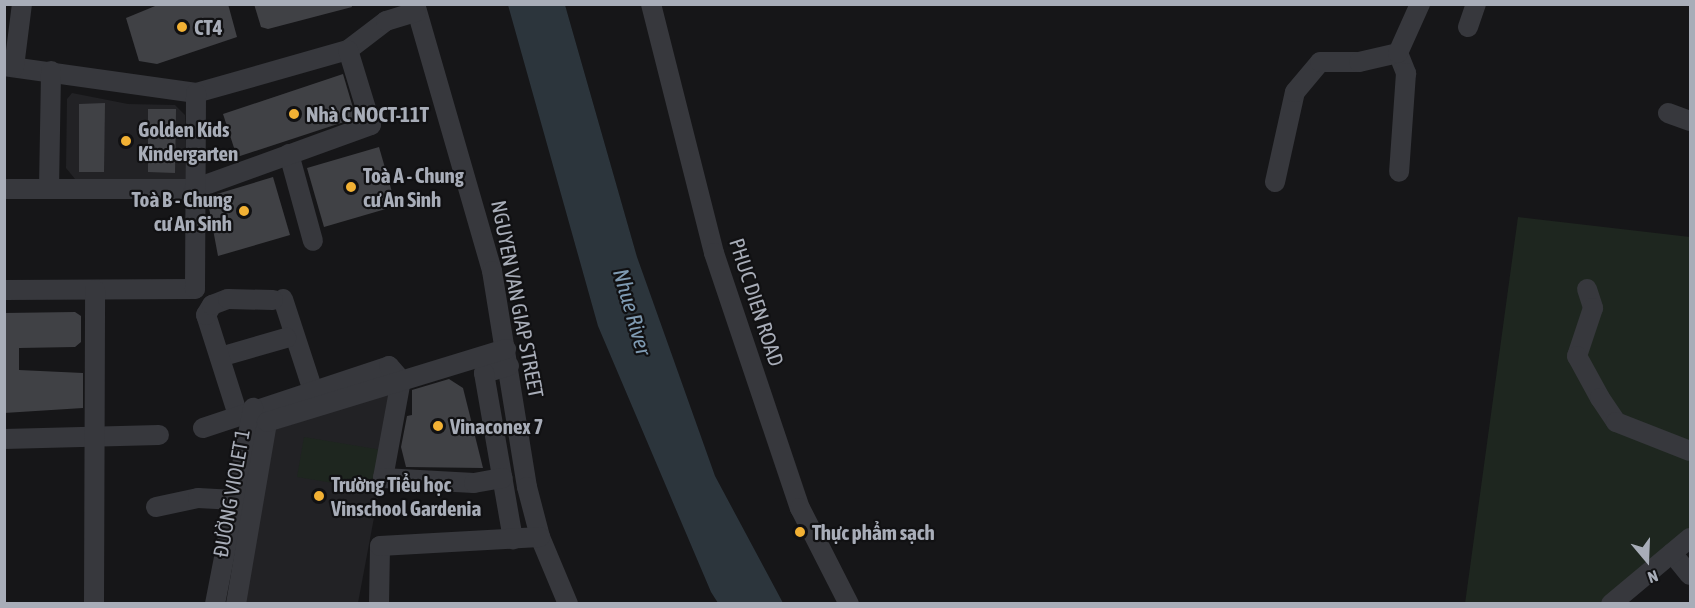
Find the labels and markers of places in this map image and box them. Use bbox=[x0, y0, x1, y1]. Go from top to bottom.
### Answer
place label: CT4 bbox=[194, 14, 223, 40]
marker: CT4 bbox=[175, 20, 189, 34]
place label: Nhà C NOCT-11T bbox=[306, 101, 429, 127]
marker: Nhà C NOCT-11T bbox=[287, 107, 301, 121]
place label: Golden Kids Kindergarten bbox=[138, 116, 238, 166]
marker: Golden Kids Kindergarten bbox=[119, 134, 133, 148]
place label: Toà A - Chung cư An Sinh bbox=[363, 162, 464, 212]
marker: Toà A - Chung cư An Sinh bbox=[344, 180, 358, 194]
place label: Toà B - Chung cư An Sinh bbox=[132, 186, 232, 236]
marker: Toà B - Chung cư An Sinh bbox=[237, 204, 251, 218]
place label: Vinaconex 7 bbox=[450, 413, 543, 439]
marker: Vinaconex 7 bbox=[431, 419, 445, 433]
place label: Trường Tiểu học Vinschool Gardenia bbox=[331, 471, 481, 521]
marker: Trường Tiểu học Vinschool Gardenia bbox=[312, 489, 326, 503]
place label: Thực phẩm sạch bbox=[812, 519, 935, 545]
marker: Thực phẩm sạch bbox=[793, 525, 807, 539]

